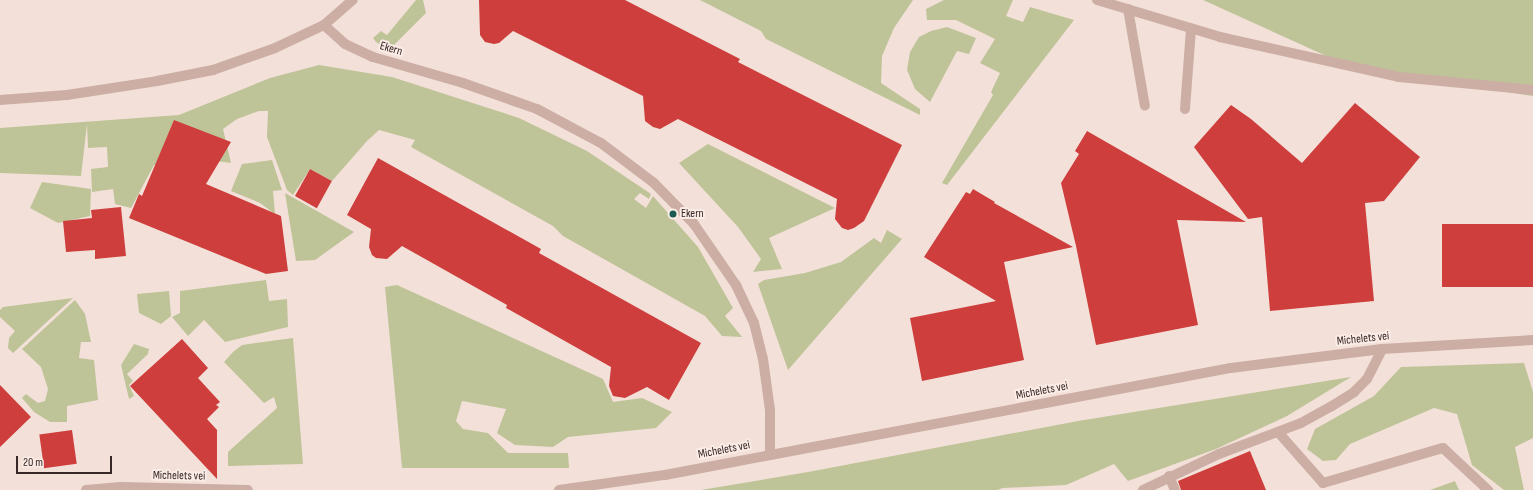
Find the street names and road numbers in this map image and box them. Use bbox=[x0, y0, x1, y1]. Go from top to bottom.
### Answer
street label: Ekern bbox=[378, 39, 404, 59]
street label: Michelets vei bbox=[1336, 329, 1390, 349]
street label: Michelets vei bbox=[1015, 379, 1069, 403]
street label: Michelets vei bbox=[697, 438, 751, 462]
street label: Michelets vei bbox=[153, 468, 205, 484]

